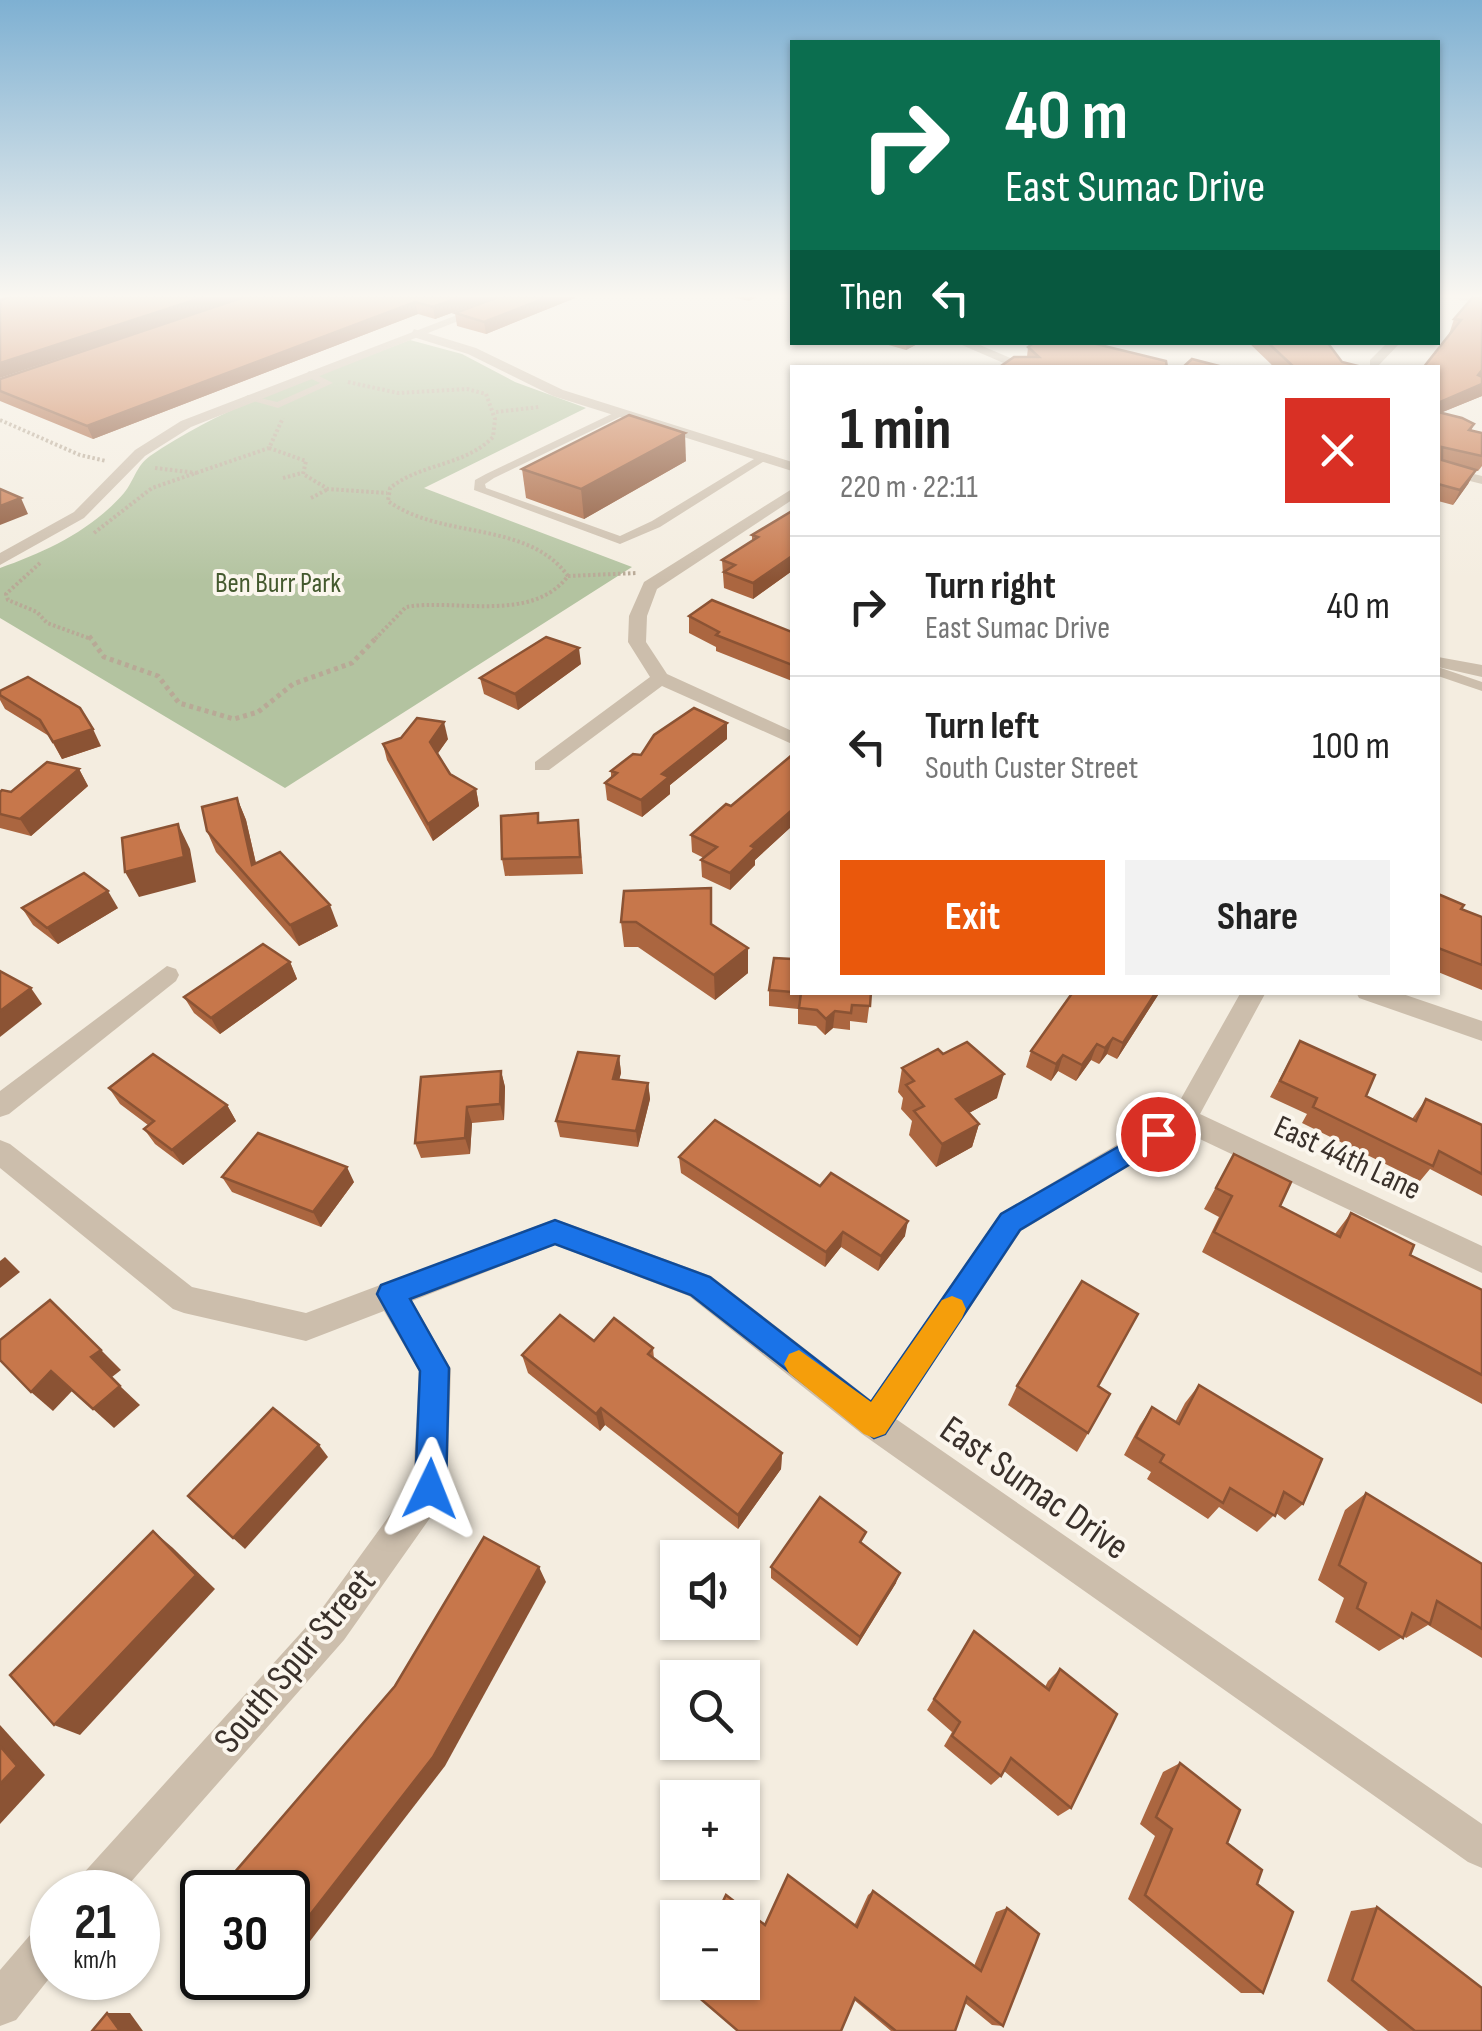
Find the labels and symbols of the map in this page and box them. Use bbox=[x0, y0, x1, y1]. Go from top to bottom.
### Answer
park label: Ben Burr Park bbox=[215, 567, 341, 600]
pin bbox=[1116, 1092, 1201, 1177]
street label: East 44th Lane bbox=[1268, 1107, 1427, 1209]
street label: East Sumac Drive bbox=[931, 1407, 1137, 1570]
position arrow bbox=[378, 1437, 482, 1541]
street label: South Spur Street bbox=[205, 1560, 385, 1762]
speed limit sign: 30 bbox=[180, 1870, 310, 2000]

